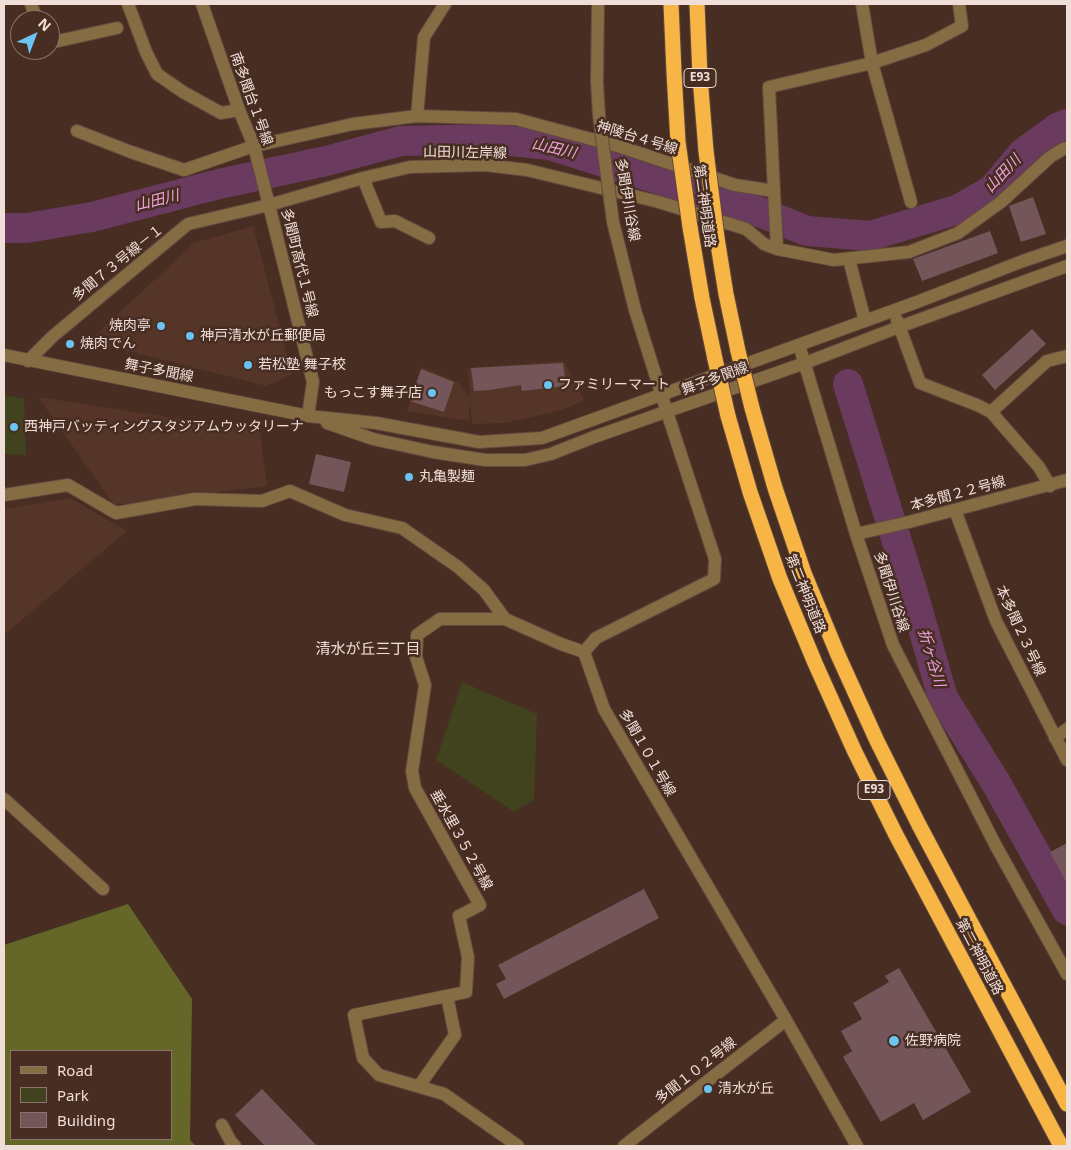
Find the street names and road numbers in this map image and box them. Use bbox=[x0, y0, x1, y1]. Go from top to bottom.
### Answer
street label: 南多聞台１号線 bbox=[226, 50, 276, 148]
road number: E93 bbox=[684, 68, 716, 88]
street label: 神陵台４号線 bbox=[594, 118, 680, 158]
street label: 山田川左岸線 bbox=[423, 144, 507, 162]
street label: 多聞伊川谷線 bbox=[611, 157, 643, 243]
street label: 第二神明道路 bbox=[690, 163, 718, 249]
street label: 多聞町高代１号線 bbox=[277, 207, 321, 319]
street label: 多聞７３号線－１ bbox=[69, 221, 167, 305]
street label: 舞子多聞線 bbox=[123, 356, 195, 386]
street label: 舞子多聞線 bbox=[679, 359, 751, 399]
street label: 本多聞２２号線 bbox=[908, 473, 1008, 515]
street label: 多聞伊川谷線 bbox=[870, 549, 912, 635]
street label: 第二神明道路 bbox=[781, 552, 829, 636]
street label: 本多聞２３号線 bbox=[992, 583, 1048, 679]
street label: 多聞１０１号線 bbox=[615, 706, 679, 800]
road number: E93 bbox=[858, 780, 890, 800]
street label: 垂水里３５２号線 bbox=[427, 787, 495, 893]
street label: 第二神明道路 bbox=[952, 916, 1006, 998]
street label: 多聞１０２号線 bbox=[652, 1034, 740, 1108]

